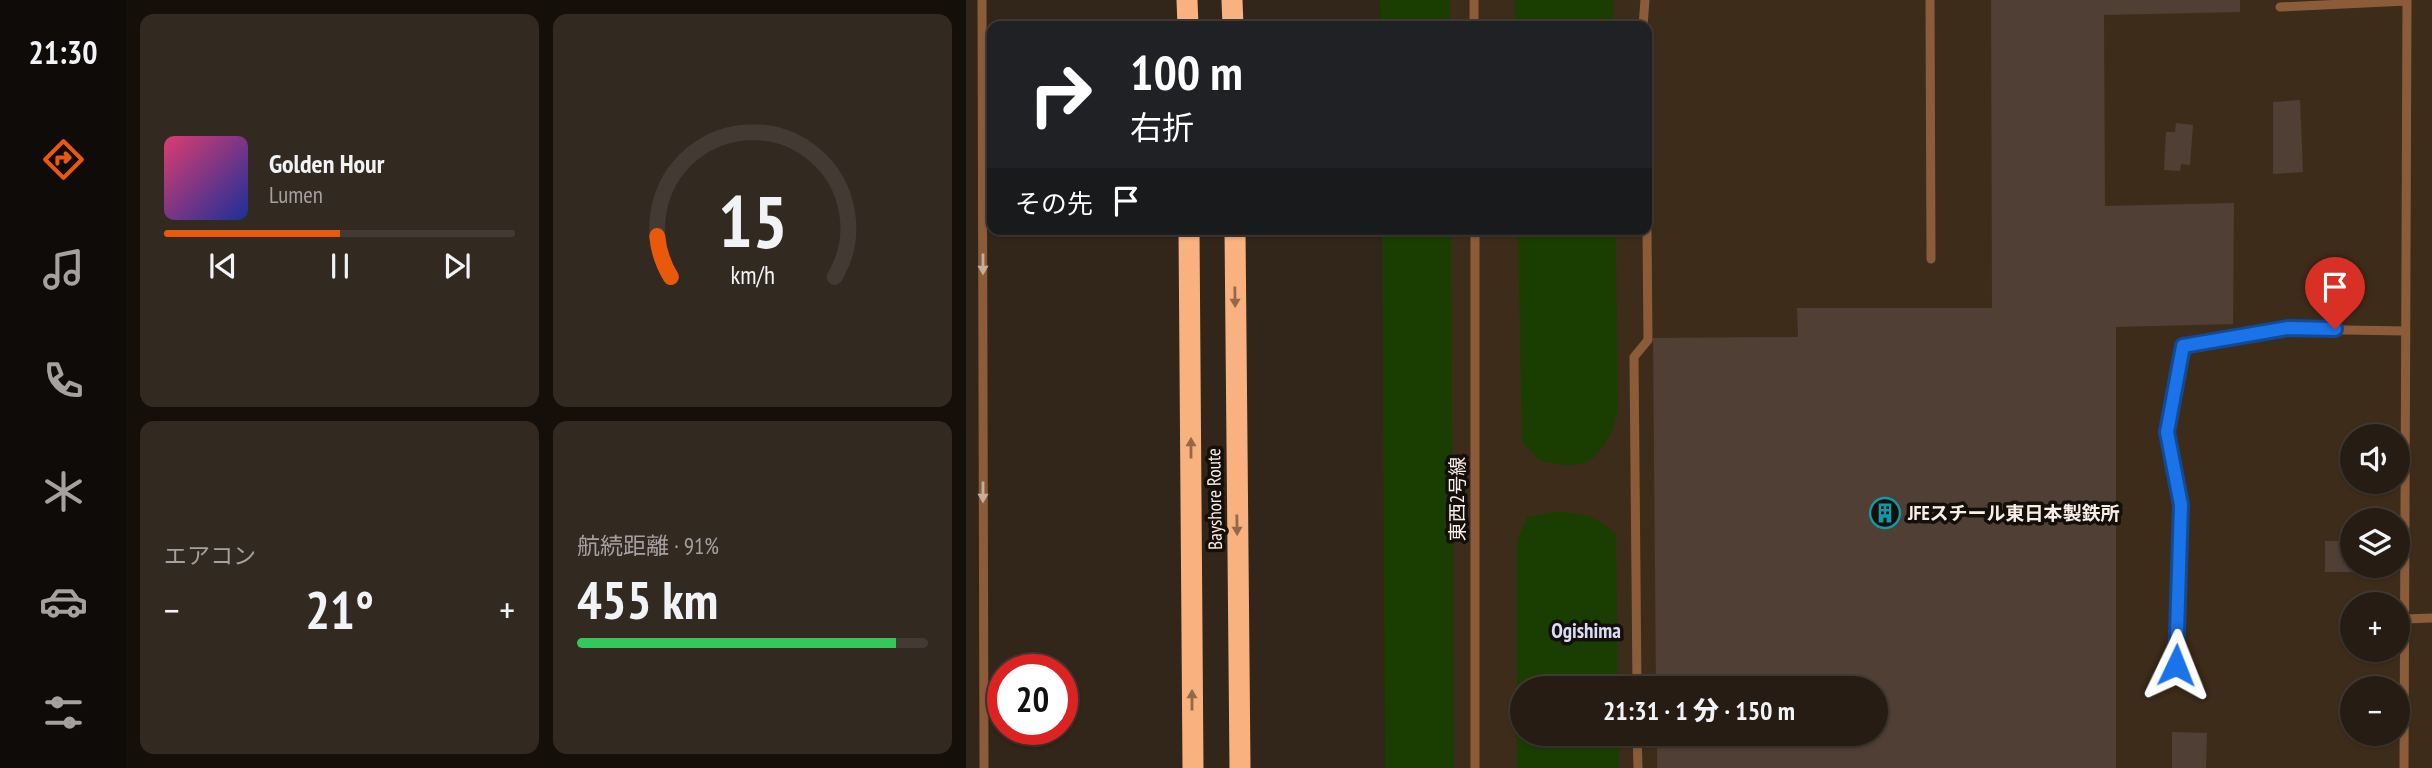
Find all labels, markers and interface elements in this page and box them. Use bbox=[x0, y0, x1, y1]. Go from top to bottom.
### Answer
text: 21:30 bbox=[28, 31, 98, 73]
text: 100 m bbox=[1130, 40, 1243, 104]
icon: right bbox=[1015, 49, 1106, 140]
text: 右折 bbox=[1130, 106, 1194, 148]
icon: directions bbox=[39, 135, 88, 184]
text: Golden Hour bbox=[269, 147, 384, 180]
text: 15 bbox=[718, 173, 787, 267]
text: Lumen bbox=[269, 180, 323, 209]
icon: arrive bbox=[1107, 182, 1145, 220]
text: その先 bbox=[1015, 187, 1093, 220]
icon: music bbox=[39, 245, 88, 294]
icon: previous bbox=[204, 247, 242, 285]
icon: pause bbox=[321, 247, 359, 285]
icon: next bbox=[438, 247, 476, 285]
one-way arrow bbox=[977, 253, 989, 275]
pin bbox=[2305, 257, 2365, 329]
text: km/h bbox=[730, 259, 775, 291]
icon: arrive bbox=[2316, 268, 2354, 306]
one-way arrow bbox=[1229, 287, 1241, 309]
icon: phone bbox=[39, 356, 88, 405]
map controls bbox=[2340, 424, 2410, 746]
button: sound bbox=[2340, 424, 2410, 494]
one-way arrow bbox=[1185, 437, 1196, 459]
street label: Bayshore Route bbox=[1201, 448, 1227, 550]
street label: 東西2号線 bbox=[1445, 457, 1469, 541]
icon: climate bbox=[39, 467, 88, 516]
one-way arrow bbox=[977, 481, 989, 503]
building icon: JFEスチール東日本製鉄所 bbox=[1868, 496, 1902, 530]
place label: JFEスチール東日本製鉄所 bbox=[1907, 501, 2120, 525]
button: layers bbox=[2340, 508, 2410, 578]
one-way arrow bbox=[1232, 514, 1243, 536]
text: 航続距離 · 91% bbox=[577, 531, 719, 560]
text: エアコン bbox=[164, 541, 256, 570]
text: 455 km bbox=[577, 566, 718, 633]
text: 21° bbox=[305, 576, 374, 643]
icon: car bbox=[39, 577, 88, 626]
text: − bbox=[164, 585, 180, 634]
text: + bbox=[499, 585, 515, 634]
button: + bbox=[2340, 592, 2410, 662]
district label: Ogishima bbox=[1551, 617, 1621, 644]
position arrow bbox=[2139, 628, 2213, 702]
speed limit sign: 20 bbox=[987, 654, 1078, 745]
button: − bbox=[2340, 676, 2410, 746]
icon: filters bbox=[39, 688, 88, 737]
one-way arrow bbox=[1186, 689, 1198, 711]
text: 21:31 · 1 分 · 150 m bbox=[1603, 694, 1795, 727]

